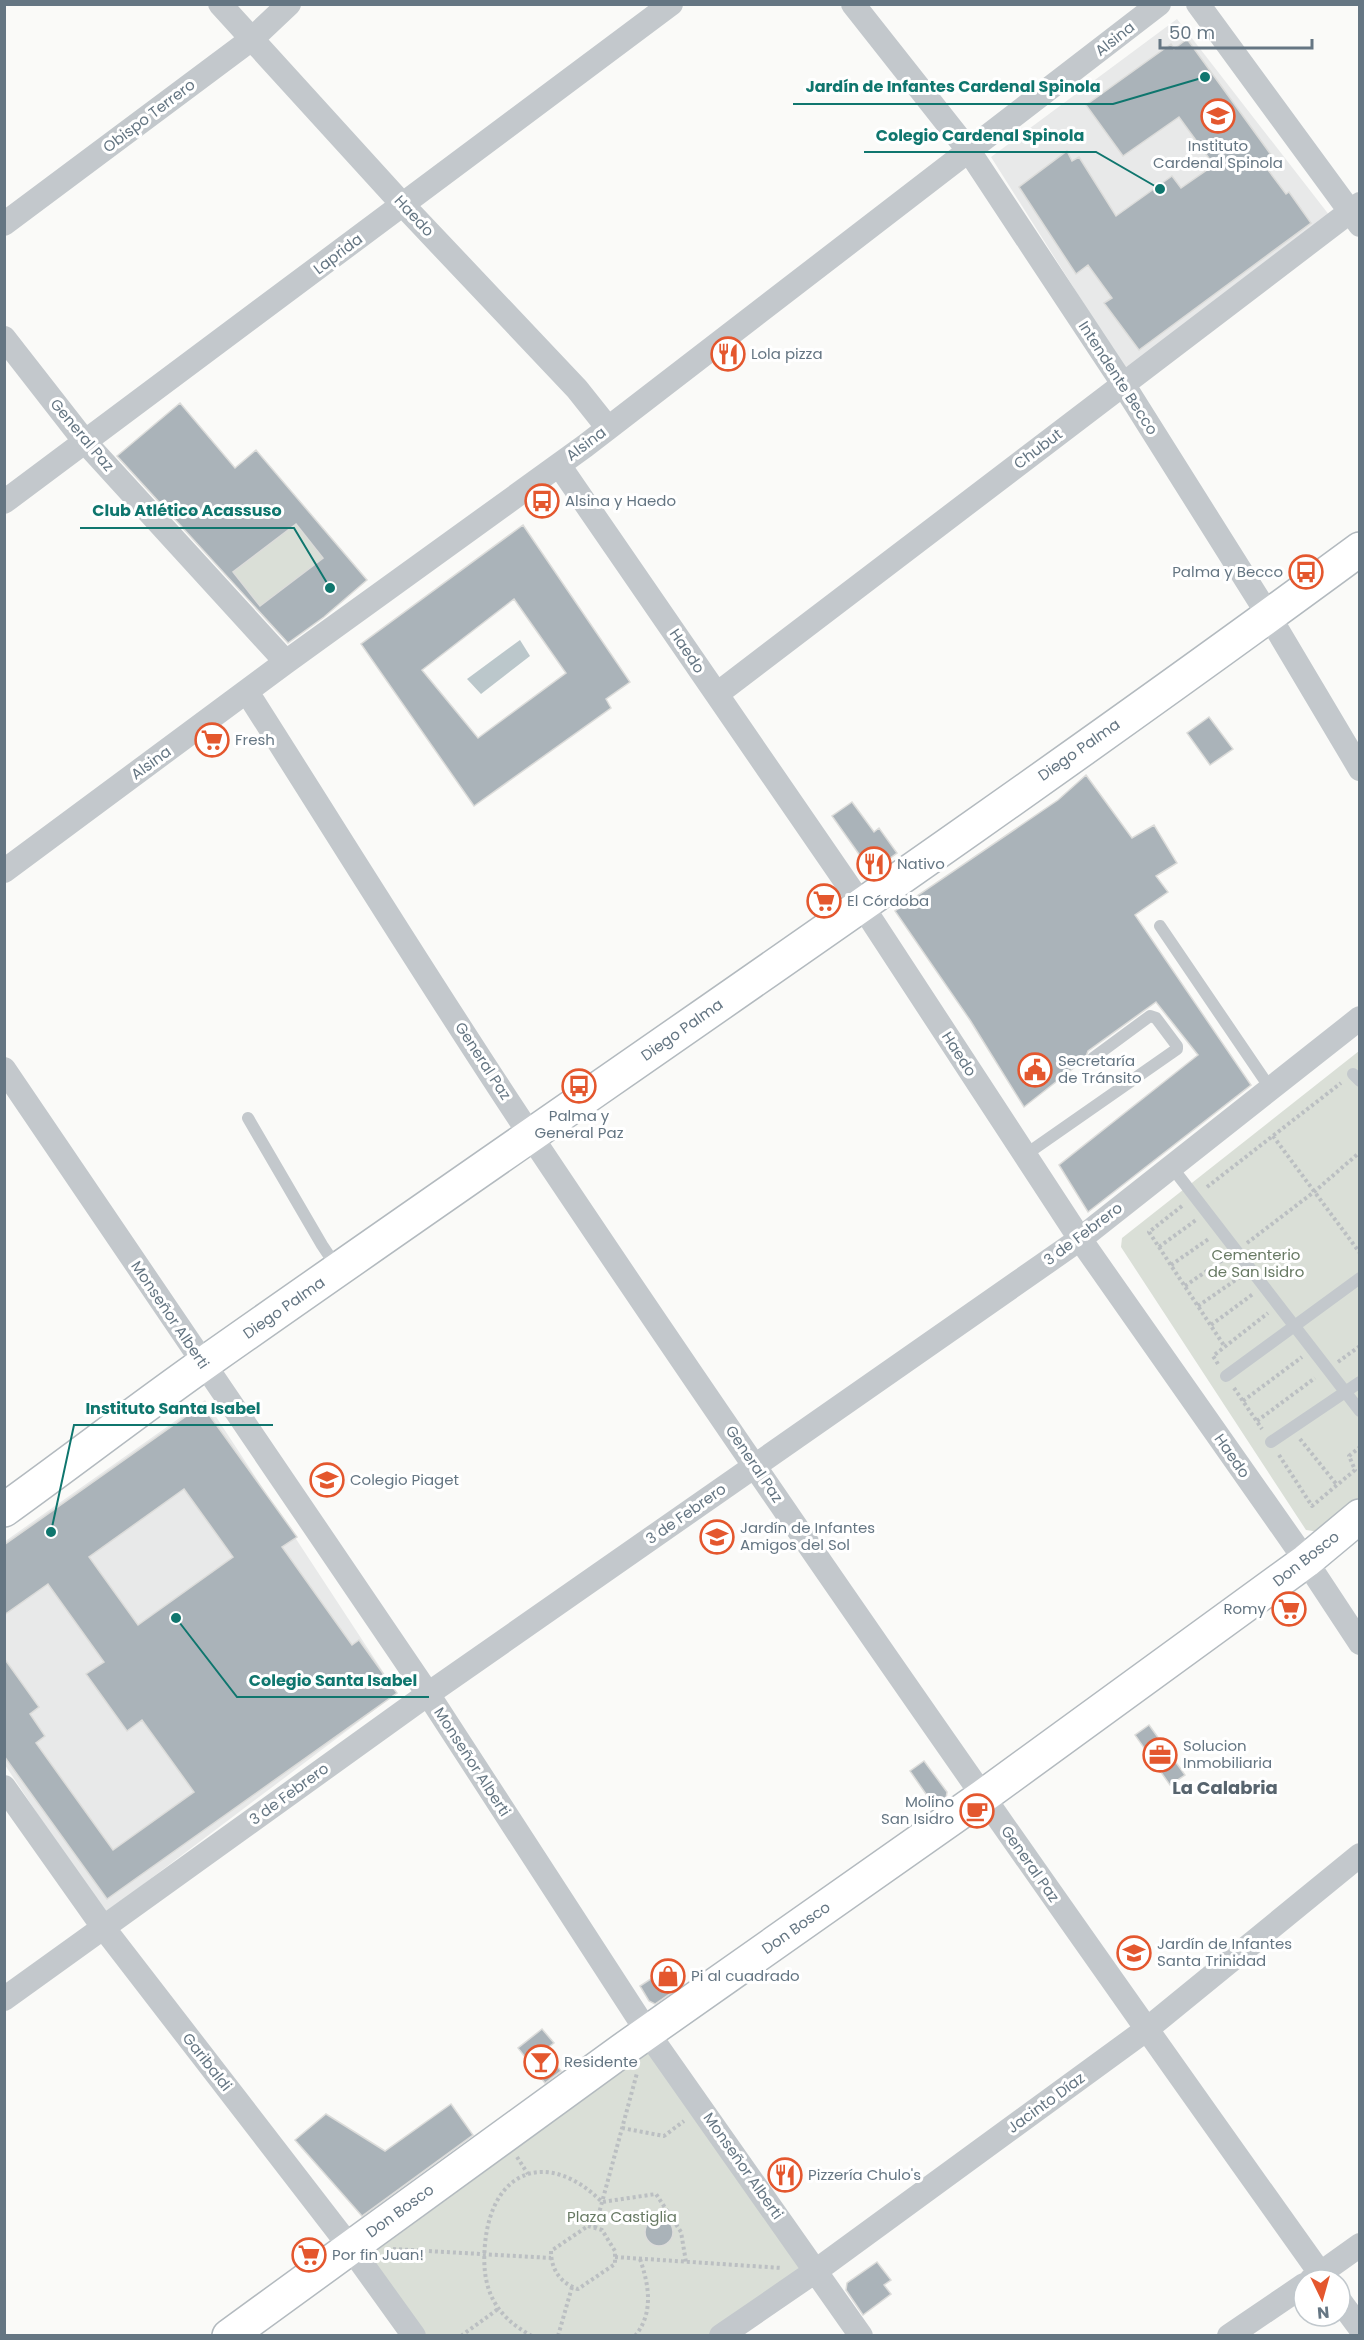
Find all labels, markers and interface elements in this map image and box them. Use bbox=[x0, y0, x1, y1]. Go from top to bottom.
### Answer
scale bar bbox=[1160, 12, 1312, 50]
street label: Alsina bbox=[1090, 16, 1139, 61]
text: 50 m bbox=[1169, 20, 1215, 45]
callout: Jardín de Infantes Cardenal Spinola bbox=[793, 70, 1113, 104]
street label: Obispo Terrero bbox=[98, 74, 199, 157]
text: Jardín de Infantes Cardenal Spinola bbox=[805, 75, 1101, 98]
school or university icon: Instituto Cardenal Spinola bbox=[1200, 98, 1236, 134]
callout: Colegio Cardenal Spinola bbox=[864, 118, 1096, 152]
text: Colegio Cardenal Spinola bbox=[876, 124, 1084, 147]
place label: Instituto Cardenal Spinola bbox=[1153, 135, 1283, 173]
street label: Haedo bbox=[390, 190, 439, 241]
street label: Laprida bbox=[309, 228, 367, 279]
street label: Intendente Becco bbox=[1074, 317, 1163, 439]
restaurant icon: Lola pizza bbox=[710, 336, 746, 372]
place label: Lola pizza bbox=[751, 343, 823, 364]
street label: General Paz bbox=[46, 394, 119, 476]
street label: Alsina bbox=[561, 422, 610, 466]
street label: Chubut bbox=[1009, 423, 1066, 474]
bus stop icon: Alsina y Haedo bbox=[524, 483, 560, 519]
place label: Alsina y Haedo bbox=[565, 490, 676, 511]
callout: Club Atlético Acassuso bbox=[80, 494, 294, 528]
text: Club Atlético Acassuso bbox=[92, 499, 282, 522]
bus stop icon: Palma y Becco bbox=[1288, 554, 1324, 590]
place label: Palma y Becco bbox=[1172, 561, 1283, 582]
street label: Haedo bbox=[665, 624, 710, 677]
street label: Diego Palma bbox=[1034, 714, 1124, 786]
supermarket icon: Fresh bbox=[194, 722, 230, 758]
place label: Fresh bbox=[235, 729, 275, 750]
street label: Alsina bbox=[126, 741, 175, 784]
restaurant icon: Nativo bbox=[856, 846, 892, 882]
place label: Nativo bbox=[897, 853, 945, 874]
supermarket icon: El Córdoba bbox=[806, 883, 842, 919]
place label: El Córdoba bbox=[847, 890, 929, 911]
street label: Diego Palma bbox=[637, 994, 727, 1066]
street label: General Paz bbox=[450, 1018, 517, 1104]
street label: Haedo bbox=[937, 1027, 982, 1080]
place label: Secretaría de Tránsito bbox=[1058, 1050, 1141, 1088]
public building icon: Secretaría de Tránsito bbox=[1017, 1052, 1053, 1088]
bus stop icon: Palma y General Paz bbox=[561, 1068, 597, 1104]
place label: Palma y General Paz bbox=[535, 1105, 624, 1143]
street label: 3 de Febrero bbox=[1039, 1197, 1126, 1270]
park label: Cementerio de San Isidro bbox=[1208, 1244, 1304, 1282]
street label: Monseñor Alberti bbox=[126, 1257, 214, 1373]
street label: Diego Palma bbox=[239, 1272, 329, 1344]
callout: Instituto Santa Isabel bbox=[74, 1391, 273, 1425]
text: Instituto Santa Isabel bbox=[85, 1397, 261, 1420]
street label: General Paz bbox=[721, 1421, 788, 1507]
street label: Haedo bbox=[1210, 1429, 1255, 1482]
school or university icon: Colegio Piaget bbox=[309, 1462, 345, 1498]
place label: Colegio Piaget bbox=[350, 1469, 459, 1490]
street label: 3 de Febrero bbox=[641, 1478, 730, 1549]
place label: Jardín de Infantes Amigos del Sol bbox=[740, 1517, 875, 1555]
school or university icon: Jardín de Infantes Amigos del Sol bbox=[699, 1519, 735, 1555]
street label: Don Bosco bbox=[1268, 1526, 1343, 1591]
supermarket icon: Romy bbox=[1271, 1591, 1307, 1627]
place label: Romy bbox=[1223, 1598, 1267, 1619]
callout: Colegio Santa Isabel bbox=[237, 1663, 429, 1697]
text: Colegio Santa Isabel bbox=[249, 1669, 417, 1692]
street label: Monseñor Alberti bbox=[429, 1703, 516, 1820]
place label: Solucion Inmobiliaria bbox=[1183, 1735, 1272, 1773]
office icon: Solucion Inmobiliaria bbox=[1142, 1737, 1178, 1773]
street label: 3 de Febrero bbox=[245, 1758, 333, 1830]
district label: La Calabria bbox=[1172, 1775, 1278, 1800]
place label: Molino San Isidro bbox=[881, 1791, 954, 1829]
cafe icon: Molino San Isidro bbox=[959, 1793, 995, 1829]
street label: General Paz bbox=[996, 1821, 1065, 1906]
street label: Don Bosco bbox=[757, 1896, 834, 1959]
place label: Jardín de Infantes Santa Trinidad bbox=[1157, 1933, 1292, 1971]
school or university icon: Jardín de Infantes Santa Trinidad bbox=[1116, 1935, 1152, 1971]
shop icon: Pi al cuadrado bbox=[650, 1958, 686, 1994]
place label: Pi al cuadrado bbox=[691, 1965, 800, 1986]
street label: Garibaldi bbox=[178, 2028, 237, 2095]
bar icon: Residente bbox=[523, 2044, 559, 2080]
place label: Residente bbox=[564, 2051, 638, 2072]
street label: Jacinto Díaz bbox=[1003, 2067, 1089, 2138]
street label: Monseñor Alberti bbox=[699, 2108, 788, 2223]
restaurant icon: Pizzería Chulo's bbox=[767, 2157, 803, 2193]
place label: Pizzería Chulo's bbox=[808, 2164, 921, 2185]
street label: Don Bosco bbox=[362, 2179, 438, 2242]
park label: Plaza Castiglia bbox=[567, 2206, 677, 2227]
supermarket icon: Por fin Juan! bbox=[291, 2237, 327, 2273]
place label: Por fin Juan! bbox=[332, 2244, 424, 2265]
north arrow bbox=[1292, 2268, 1352, 2328]
text: N bbox=[1316, 2300, 1330, 2324]

